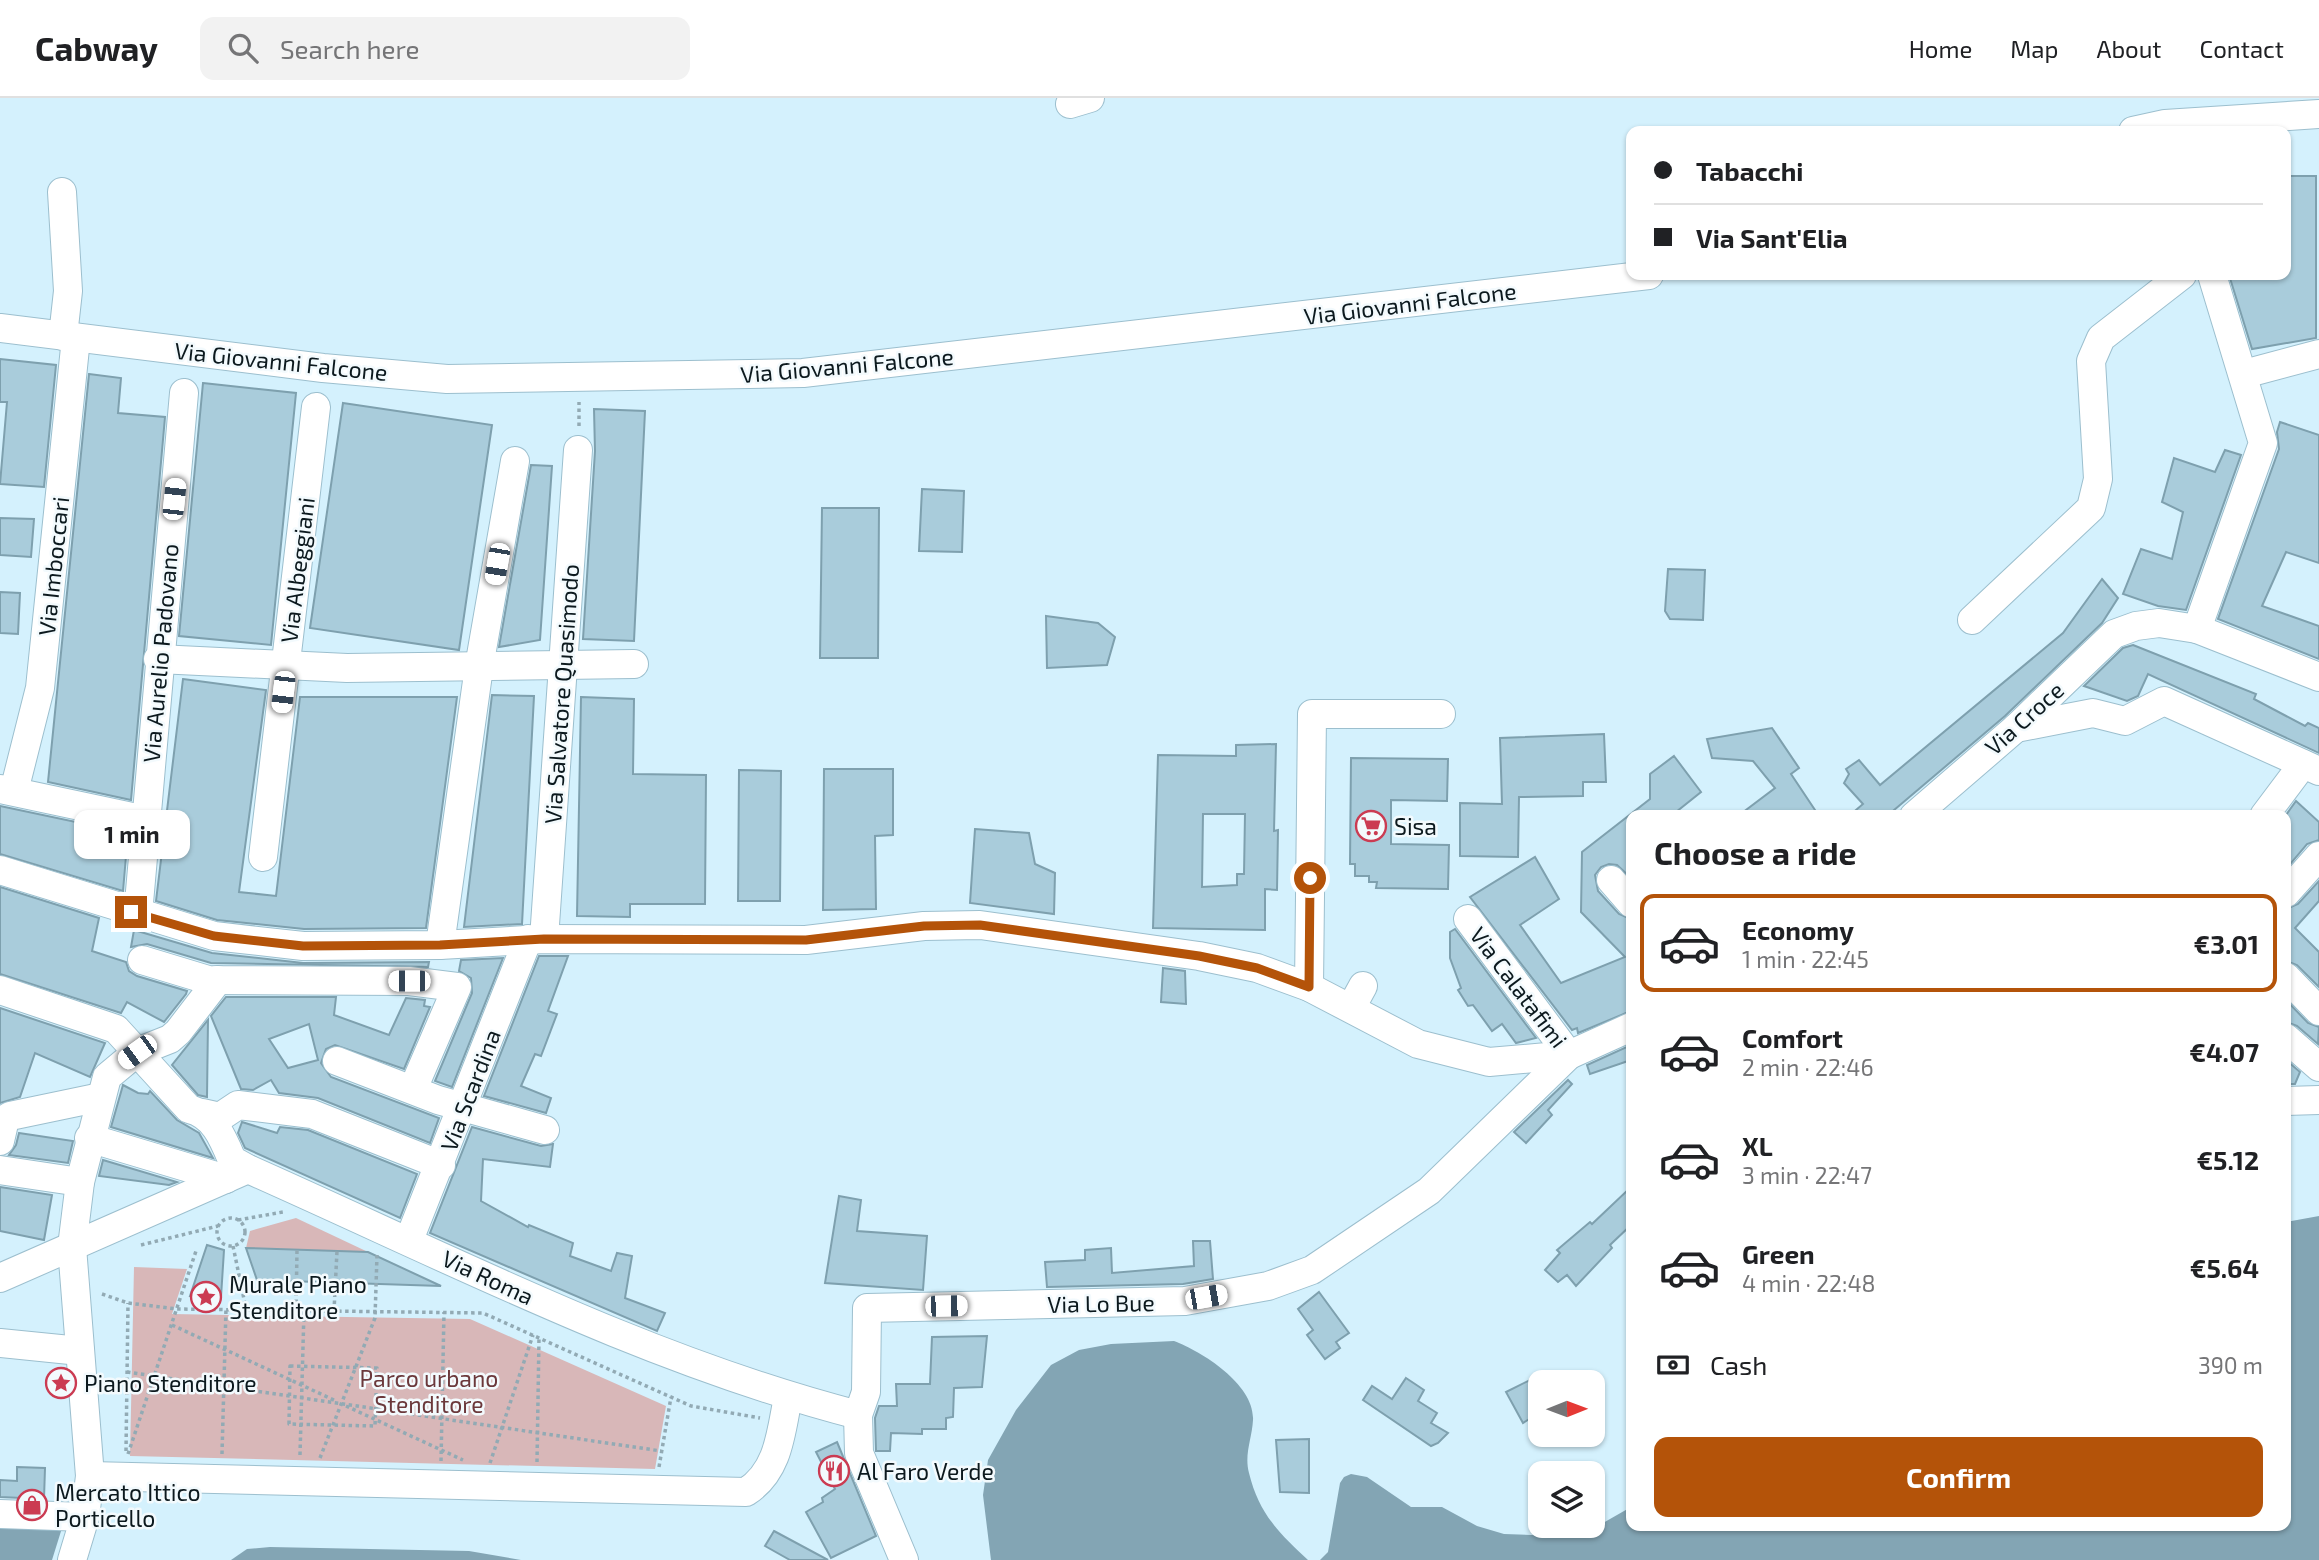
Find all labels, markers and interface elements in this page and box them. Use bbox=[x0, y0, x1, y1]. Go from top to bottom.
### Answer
search box bbox=[200, 17, 690, 80]
text: Cabway bbox=[35, 28, 158, 68]
icon: search bbox=[224, 29, 262, 67]
text: Search here bbox=[280, 33, 420, 64]
text: Home bbox=[1909, 34, 1972, 63]
text: Map bbox=[2010, 34, 2058, 63]
text: About bbox=[2096, 34, 2162, 63]
text: Contact bbox=[2200, 34, 2284, 63]
text: Tabacchi bbox=[1696, 155, 1804, 186]
text: Via Sant'Elia bbox=[1696, 222, 1848, 253]
street label: Via Giovanni Falcone bbox=[1302, 276, 1518, 330]
street label: Via Giovanni Falcone bbox=[173, 336, 389, 386]
street label: Via Giovanni Falcone bbox=[739, 342, 955, 388]
car bbox=[162, 477, 187, 521]
street label: Via Imboccari bbox=[32, 495, 74, 637]
street label: Via Albeggiani bbox=[274, 496, 320, 644]
car bbox=[484, 541, 511, 587]
street label: Via Aurelio Padovano bbox=[136, 542, 184, 764]
street label: Via Salvatore Quasimodo bbox=[538, 563, 584, 825]
car bbox=[271, 670, 296, 714]
street label: Via Croce bbox=[1979, 675, 2069, 761]
supermarket icon: Sisa bbox=[1354, 809, 1388, 843]
callout: 1 min bbox=[73, 810, 189, 860]
place label: Sisa bbox=[1394, 812, 1437, 840]
text: 1 min bbox=[104, 820, 160, 848]
text: Choose a ride bbox=[1654, 833, 1857, 871]
route start bbox=[1294, 862, 1326, 894]
route end bbox=[115, 896, 147, 928]
icon: car bbox=[1658, 912, 1721, 975]
text: Economy bbox=[1742, 914, 1854, 945]
street label: Via Calatafimi bbox=[1465, 921, 1573, 1053]
text: €3.01 bbox=[2194, 928, 2259, 959]
text: 1 min · 22:45 bbox=[1742, 945, 1869, 973]
car bbox=[389, 971, 431, 992]
icon: car bbox=[1658, 1020, 1721, 1083]
text: Comfort bbox=[1742, 1022, 1843, 1053]
street label: Via Scardina bbox=[434, 1025, 506, 1155]
car bbox=[114, 1031, 161, 1073]
text: €4.07 bbox=[2189, 1036, 2259, 1067]
text: 2 min · 22:46 bbox=[1742, 1053, 1874, 1081]
icon: car bbox=[1658, 1128, 1721, 1191]
text: XL bbox=[1742, 1130, 1773, 1161]
text: €5.12 bbox=[2196, 1144, 2259, 1175]
text: 3 min · 22:47 bbox=[1742, 1161, 1872, 1189]
icon: car bbox=[1658, 1236, 1721, 1299]
text: Green bbox=[1742, 1238, 1815, 1269]
street label: Via Roma bbox=[438, 1244, 538, 1310]
text: €5.64 bbox=[2190, 1252, 2259, 1283]
text: 4 min · 22:48 bbox=[1742, 1269, 1876, 1297]
place label: Murale Piano Stenditore bbox=[229, 1270, 367, 1324]
place icon: Murale Piano Stenditore bbox=[189, 1280, 223, 1314]
car bbox=[1184, 1283, 1229, 1311]
street label: Via Lo Bue bbox=[1047, 1288, 1155, 1318]
car bbox=[925, 1295, 968, 1317]
icon: cash bbox=[1654, 1346, 1692, 1384]
text: Cash bbox=[1710, 1349, 1767, 1380]
text: 390 m bbox=[2198, 1351, 2263, 1379]
park label: Parco urbano Stenditore bbox=[360, 1364, 498, 1418]
place icon: Piano Stenditore bbox=[44, 1366, 78, 1400]
place label: Piano Stenditore bbox=[84, 1369, 257, 1397]
north arrow bbox=[1528, 1370, 1605, 1447]
map controls bbox=[1528, 1370, 1605, 1538]
button: Confirm bbox=[1654, 1437, 2263, 1517]
restaurant icon: Al Faro Verde bbox=[817, 1454, 851, 1488]
place label: Al Faro Verde bbox=[857, 1457, 994, 1485]
button: layers bbox=[1528, 1461, 1605, 1538]
place label: Mercato Ittico Porticello bbox=[55, 1478, 201, 1532]
shop icon: Mercato Ittico Porticello bbox=[15, 1488, 49, 1522]

